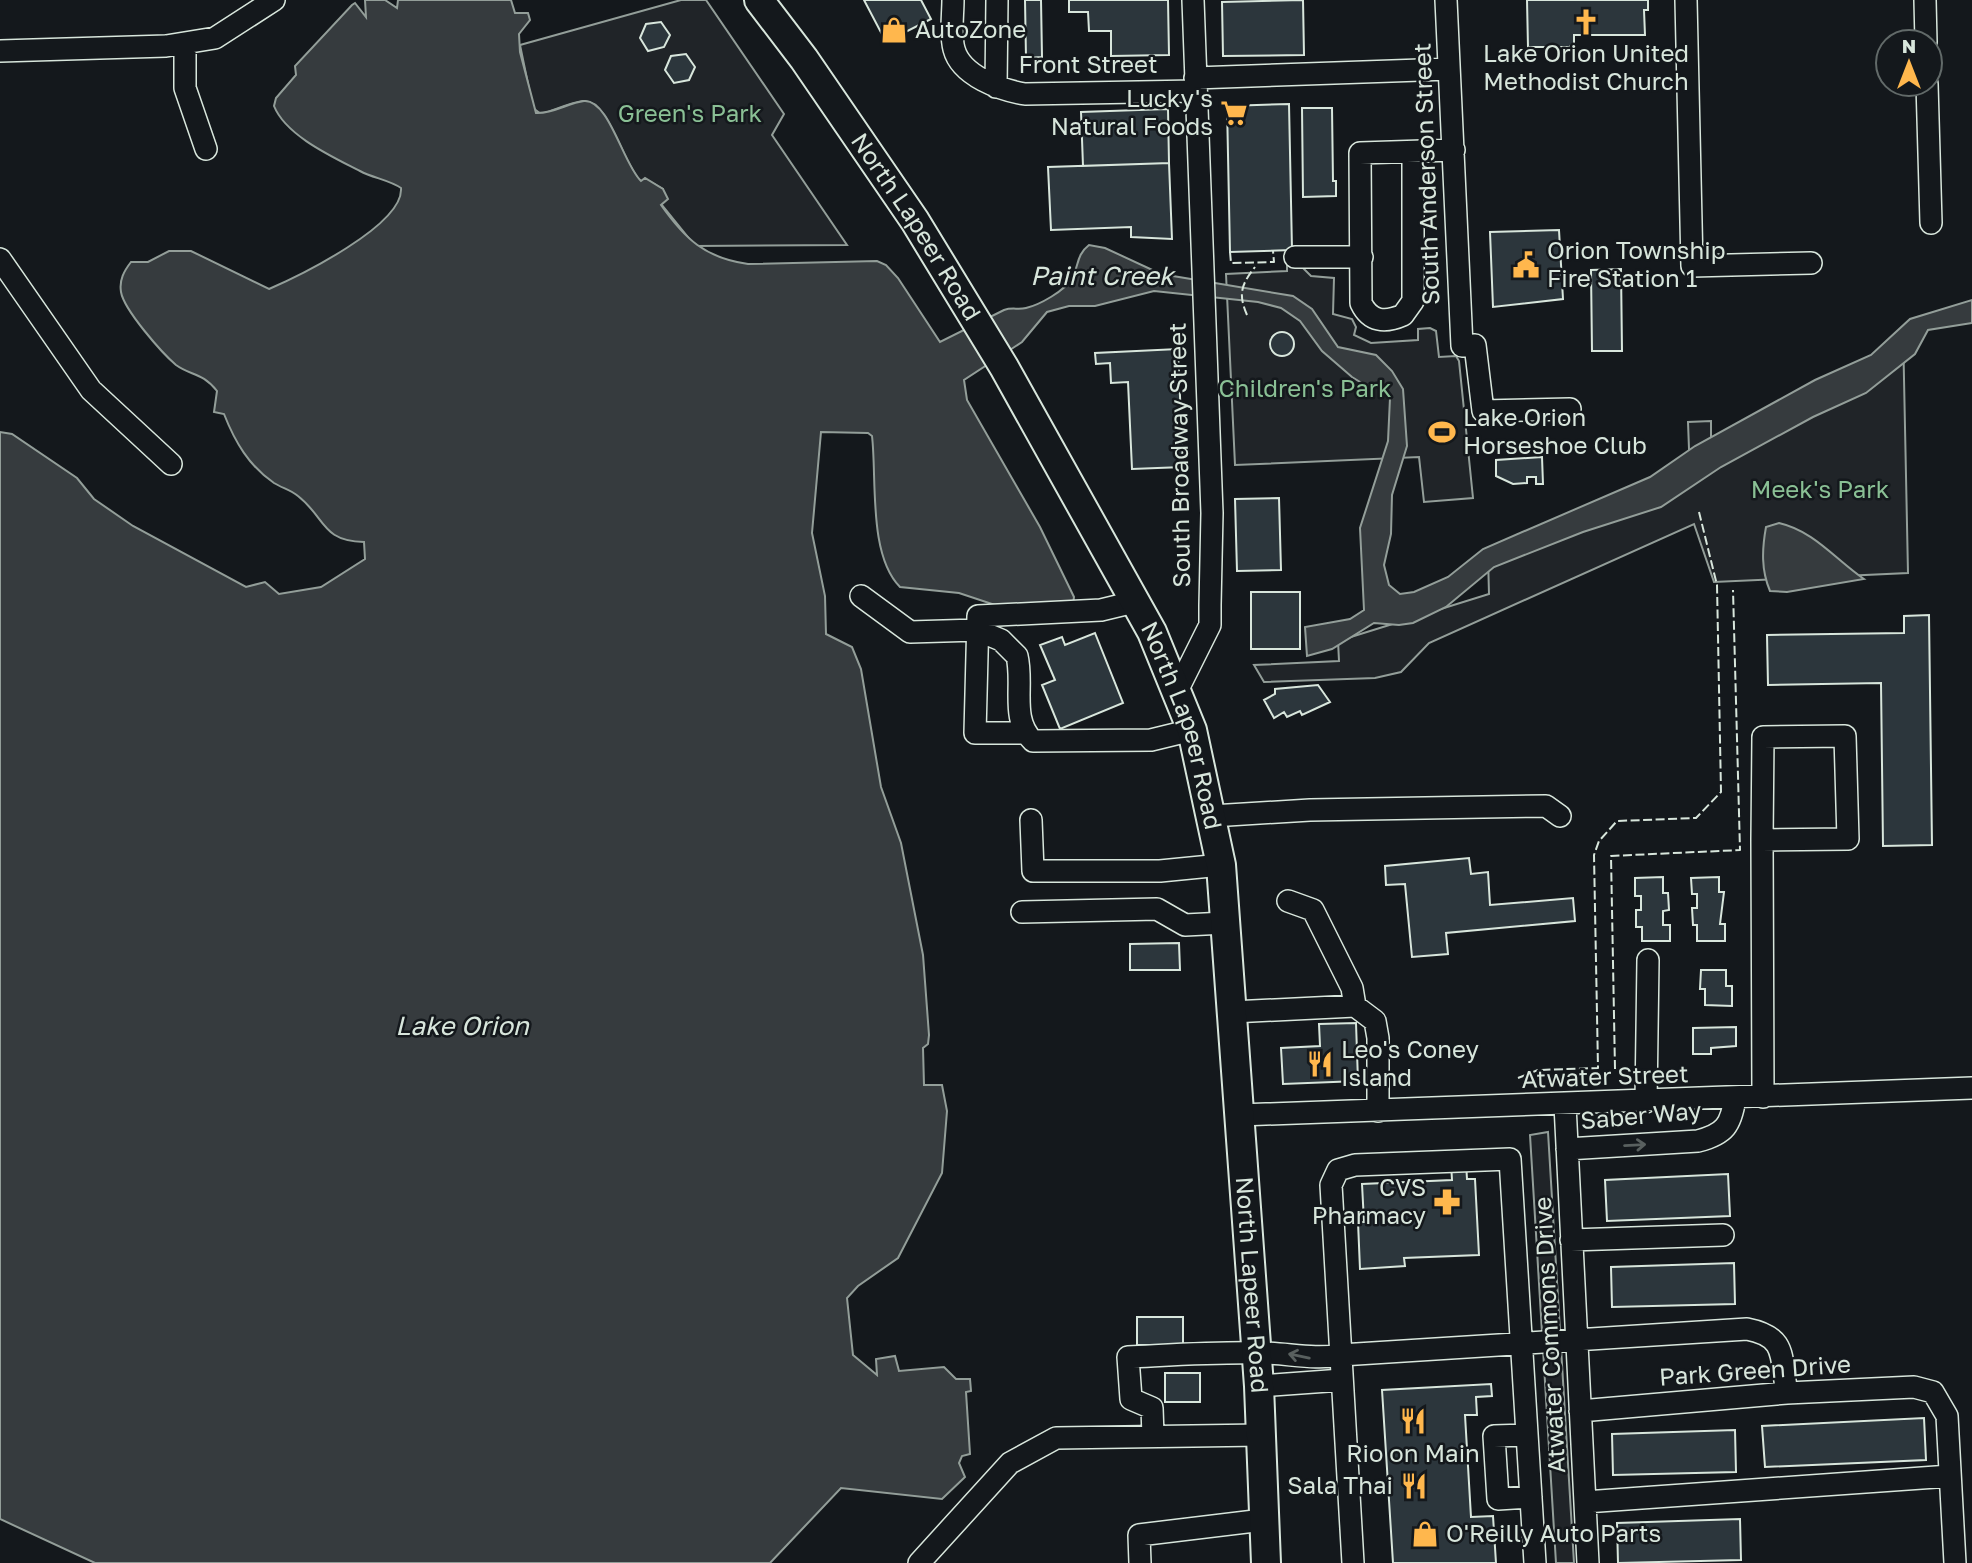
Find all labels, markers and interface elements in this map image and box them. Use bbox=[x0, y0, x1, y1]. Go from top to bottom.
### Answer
church icon: Lake Orion United Methodist Church bbox=[1571, 7, 1601, 37]
place label: AutoZone bbox=[915, 14, 1026, 43]
shop icon: AutoZone bbox=[879, 15, 909, 45]
north arrow bbox=[1874, 28, 1944, 98]
text: N bbox=[1902, 34, 1916, 57]
place label: Lake Orion United Methodist Church bbox=[1483, 38, 1689, 95]
street label: South Anderson Street bbox=[1406, 42, 1445, 306]
street label: Front Street bbox=[1019, 49, 1157, 78]
place label: Lucky's Natural Foods bbox=[1051, 83, 1213, 140]
park label: Green's Park bbox=[618, 98, 762, 127]
supermarket icon: Lucky's Natural Foods bbox=[1219, 98, 1249, 128]
street label: North Lapeer Road bbox=[846, 127, 988, 325]
place label: Orion Township Fire Station 1 bbox=[1547, 235, 1725, 292]
public building icon: Orion Township Fire Station 1 bbox=[1511, 250, 1541, 280]
water label: Paint Creek bbox=[1030, 260, 1176, 291]
street label: South Broadway Street bbox=[1162, 322, 1195, 588]
park label: Children's Park bbox=[1218, 373, 1392, 402]
place label: Lake Orion Horseshoe Club bbox=[1463, 402, 1647, 459]
sports icon: Lake Orion Horseshoe Club bbox=[1427, 417, 1457, 447]
park label: Meek's Park bbox=[1751, 474, 1889, 503]
street label: North Lapeer Road bbox=[1136, 616, 1229, 832]
water label: Lake Orion bbox=[395, 1010, 530, 1041]
place label: Leo's Coney Island bbox=[1341, 1034, 1479, 1091]
restaurant icon: Leo's Coney Island bbox=[1305, 1049, 1335, 1079]
street label: Atwater Street bbox=[1521, 1058, 1689, 1093]
street label: Saber Way bbox=[1579, 1095, 1703, 1134]
one-way arrow bbox=[1623, 1138, 1646, 1151]
place label: CVS Pharmacy bbox=[1312, 1172, 1426, 1229]
street label: North Lapeer Road bbox=[1231, 1175, 1275, 1394]
pharmacy icon: CVS Pharmacy bbox=[1432, 1187, 1462, 1217]
street label: Atwater Commons Drive bbox=[1527, 1196, 1570, 1474]
street label: Park Green Drive bbox=[1658, 1348, 1852, 1391]
one-way arrow bbox=[1288, 1349, 1311, 1363]
restaurant icon: Rio on Main bbox=[1398, 1406, 1428, 1436]
place label: Rio on Main bbox=[1346, 1438, 1480, 1467]
place label: Sala Thai bbox=[1287, 1470, 1393, 1499]
restaurant icon: Sala Thai bbox=[1399, 1471, 1429, 1501]
place label: O'Reilly Auto Parts bbox=[1446, 1518, 1661, 1547]
shop icon: O'Reilly Auto Parts bbox=[1410, 1519, 1440, 1549]

